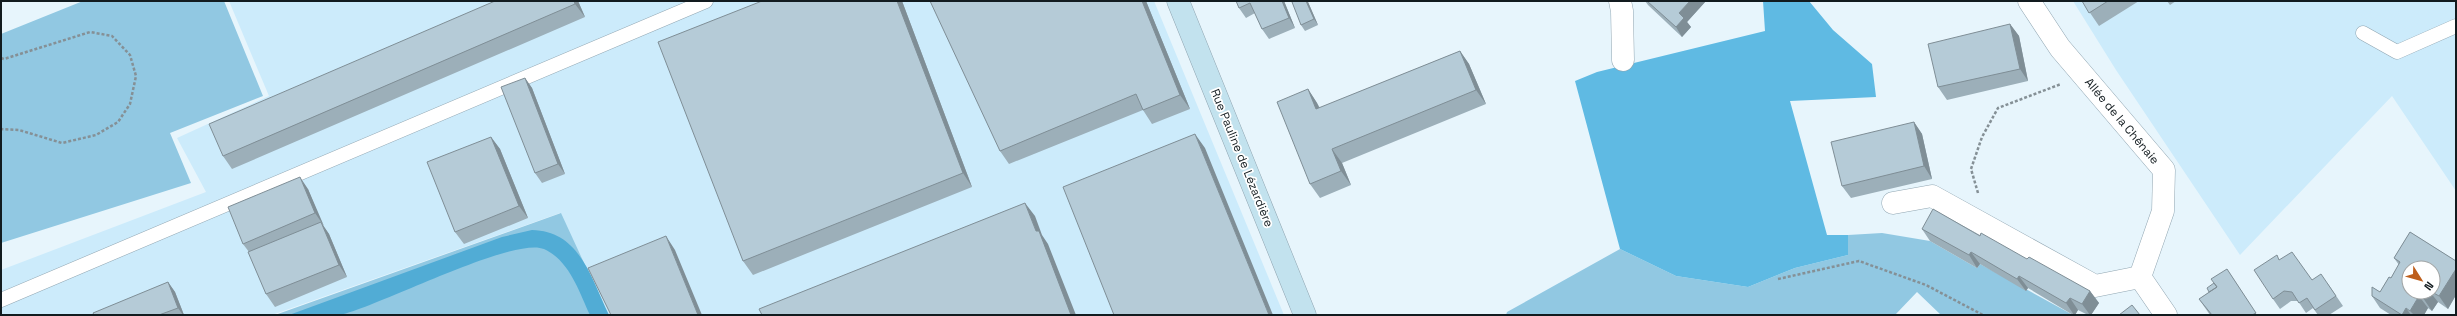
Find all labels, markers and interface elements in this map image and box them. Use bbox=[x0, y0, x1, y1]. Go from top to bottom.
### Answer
street label: Allée de la Chênaie bbox=[2081, 74, 2163, 168]
street label: Rue Pauline de Lézardière bbox=[1207, 87, 1277, 229]
north arrow bbox=[2401, 260, 2441, 300]
text: N bbox=[2421, 279, 2437, 293]

